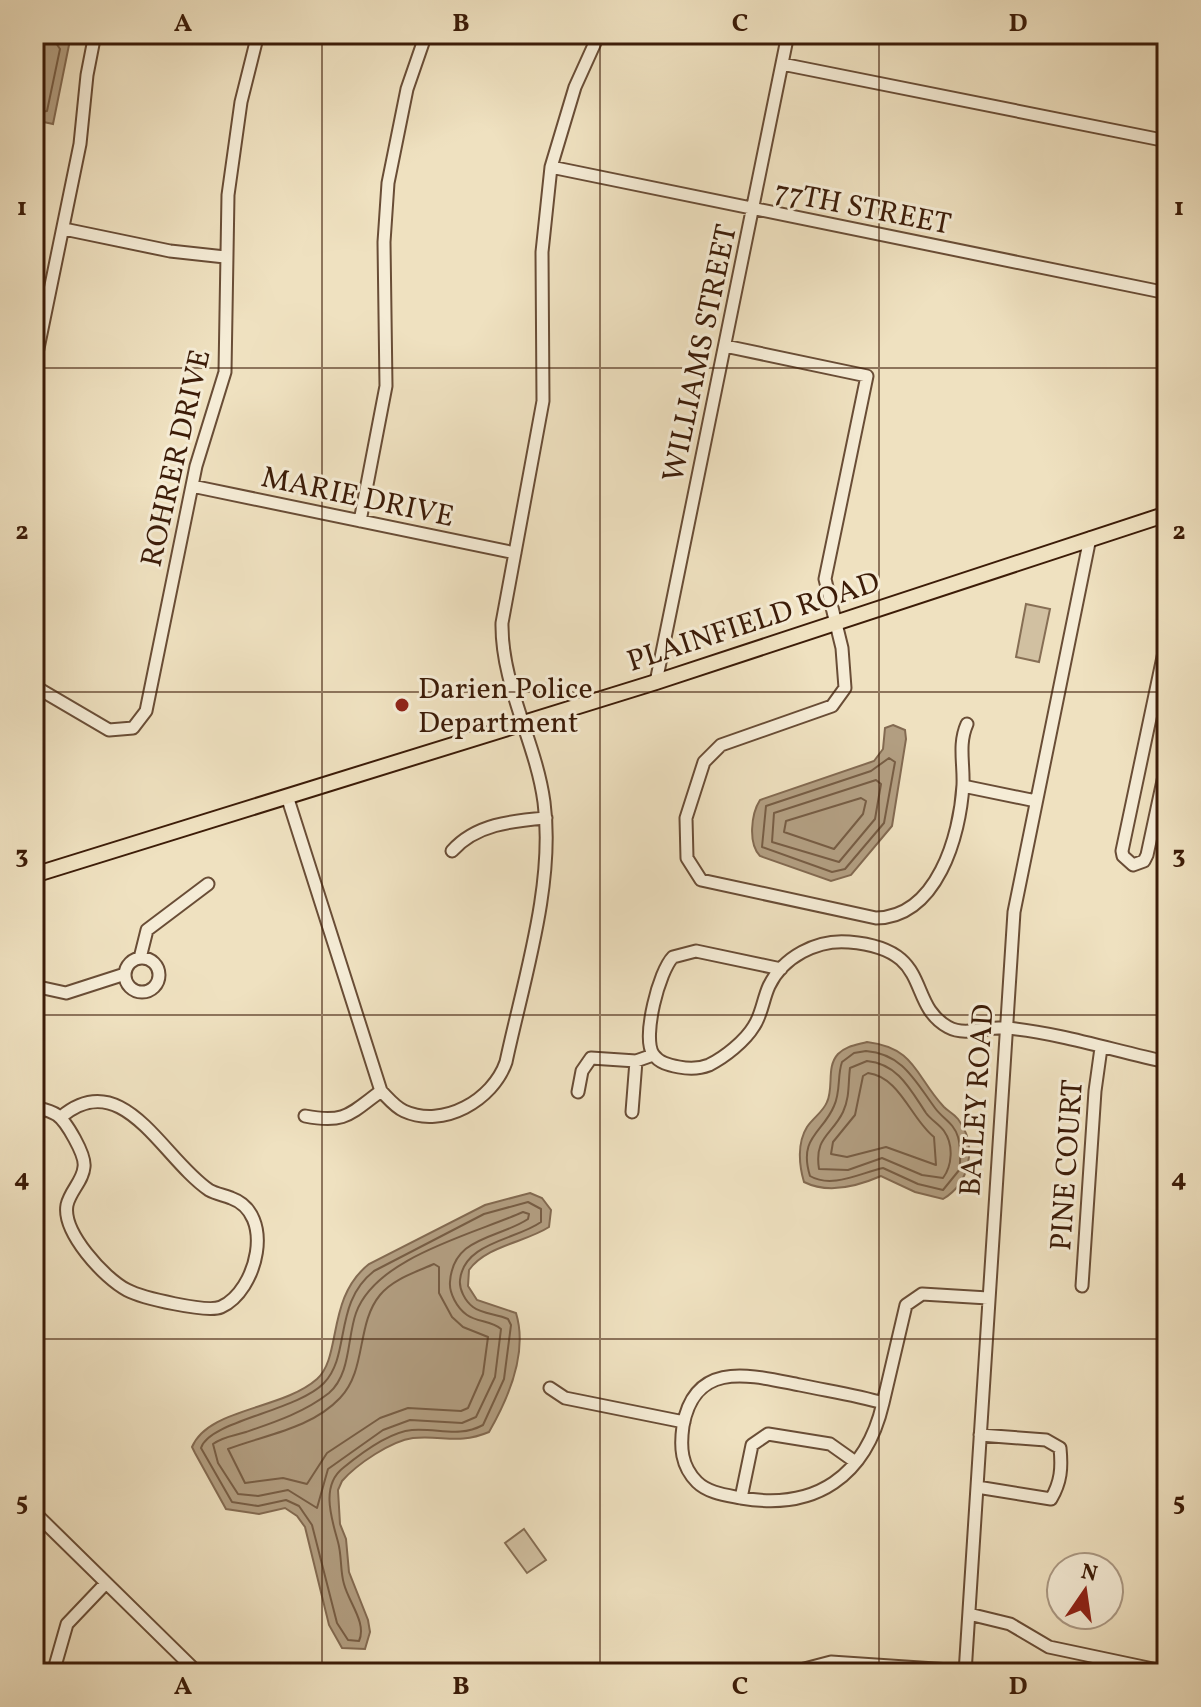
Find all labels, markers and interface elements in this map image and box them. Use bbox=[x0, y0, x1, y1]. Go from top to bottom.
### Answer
text: A bbox=[174, 6, 193, 42]
text: B bbox=[452, 6, 470, 42]
text: C bbox=[732, 6, 748, 42]
text: D bbox=[1008, 6, 1028, 42]
street label: 77TH STREET bbox=[771, 171, 954, 247]
text: 1 bbox=[17, 190, 27, 226]
text: 1 bbox=[1174, 190, 1184, 226]
street label: WILLIAMS STREET bbox=[653, 221, 749, 486]
street label: ROHRER DRIVE bbox=[132, 346, 222, 571]
street label: MARIE DRIVE bbox=[257, 457, 458, 539]
text: 2 bbox=[15, 514, 29, 550]
text: 2 bbox=[1172, 514, 1186, 550]
street label: PLAINFIELD ROAD bbox=[622, 562, 885, 684]
place label: Darien Police Department bbox=[418, 669, 593, 745]
marker: Darien Police Department bbox=[393, 696, 411, 714]
text: 3 bbox=[15, 838, 29, 874]
text: 3 bbox=[1172, 838, 1186, 874]
street label: BAILEY ROAD bbox=[950, 1003, 1006, 1198]
street label: PINE COURT bbox=[1041, 1078, 1095, 1252]
text: 4 bbox=[14, 1161, 30, 1197]
text: 4 bbox=[1171, 1161, 1187, 1197]
text: 5 bbox=[16, 1485, 28, 1521]
text: 5 bbox=[1173, 1485, 1185, 1521]
north arrow bbox=[1045, 1551, 1125, 1631]
text: N bbox=[1078, 1557, 1100, 1591]
text: A bbox=[174, 1669, 193, 1705]
text: B bbox=[452, 1669, 470, 1705]
text: C bbox=[732, 1669, 748, 1705]
text: D bbox=[1008, 1669, 1028, 1705]

